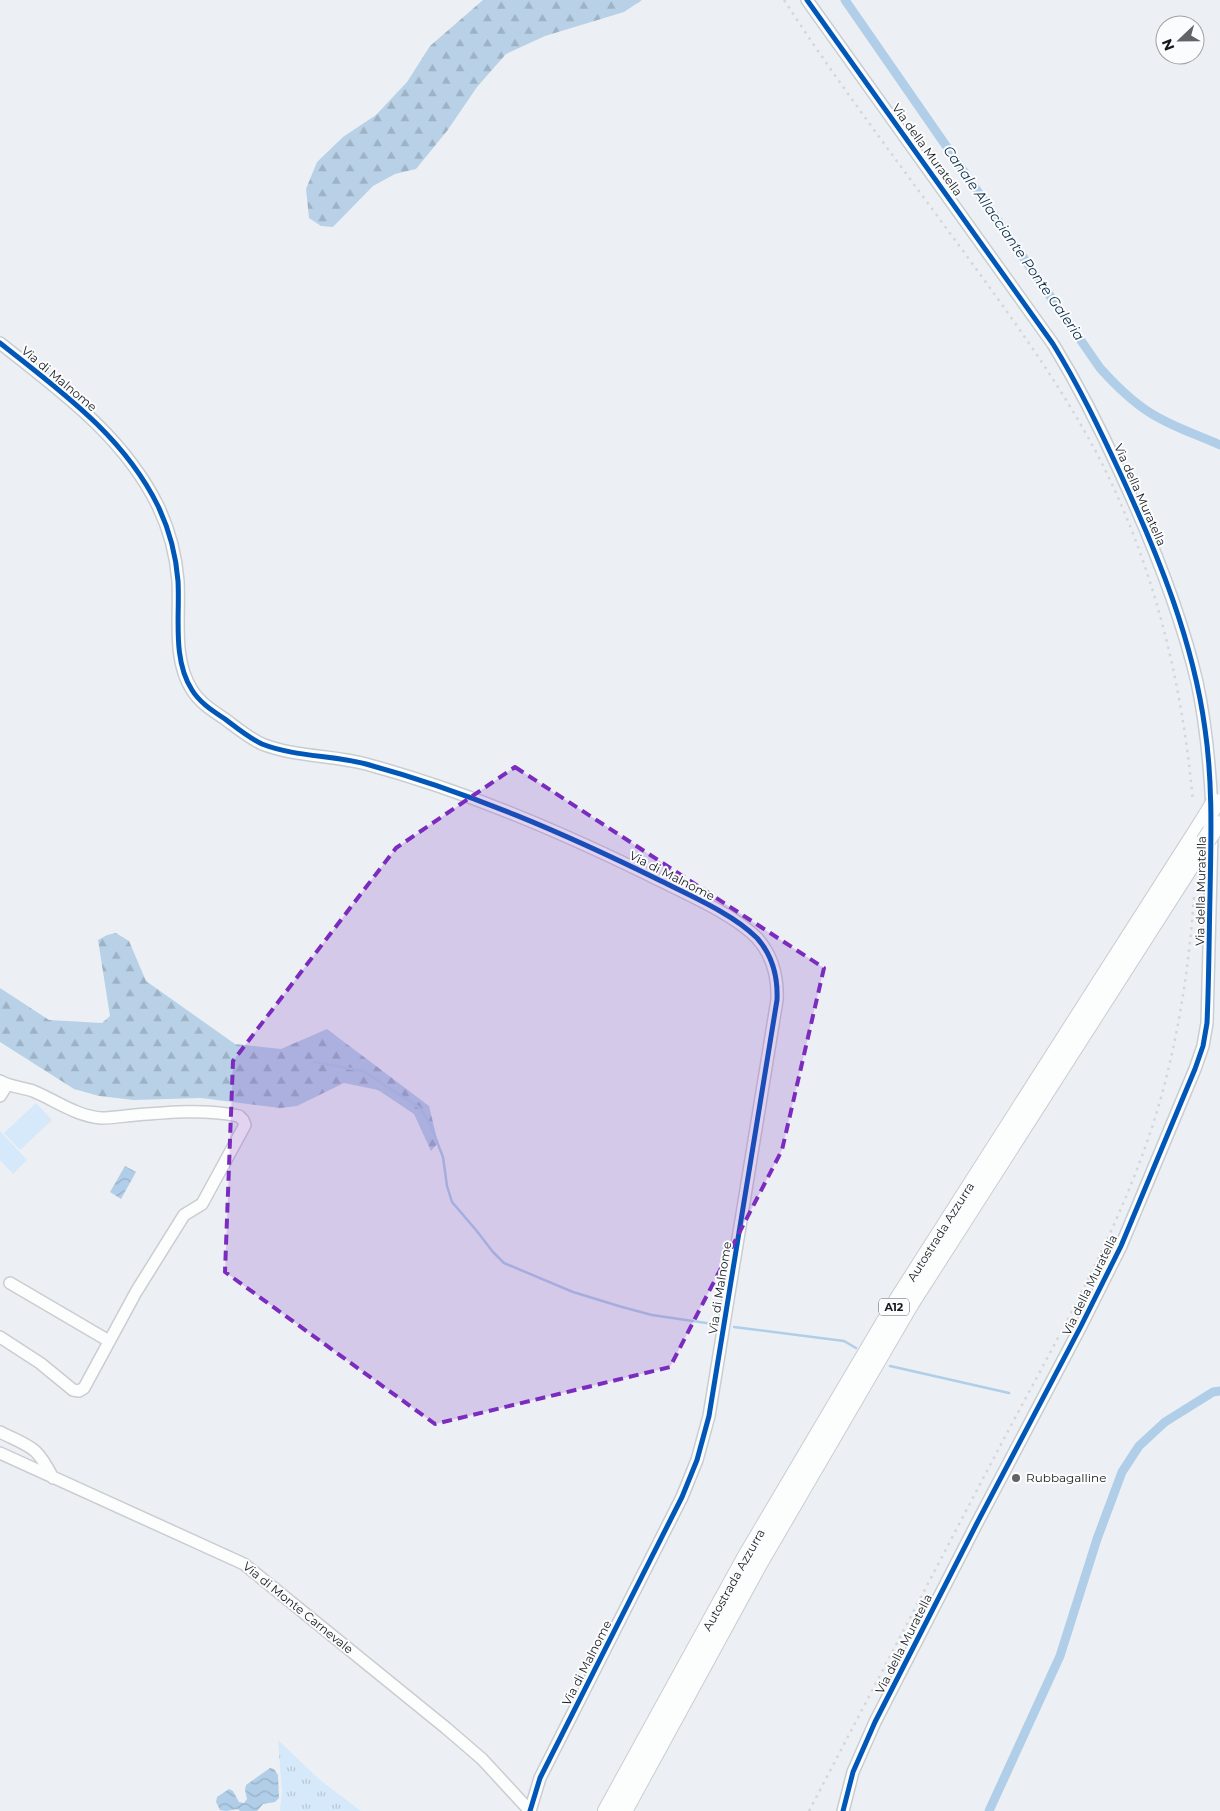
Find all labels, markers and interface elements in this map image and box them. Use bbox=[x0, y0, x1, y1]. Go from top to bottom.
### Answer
north arrow bbox=[1155, 15, 1205, 65]
text: N bbox=[1157, 36, 1178, 53]
street label: Via della Muratella bbox=[889, 101, 966, 199]
water label: Canale Allacciante Ponte Galeria bbox=[940, 142, 1088, 344]
street label: Via di Malnome bbox=[19, 343, 100, 414]
street label: Via della Muratella bbox=[1111, 441, 1170, 548]
street label: Via della Muratella bbox=[1192, 836, 1209, 946]
street label: Via di Malnome bbox=[627, 848, 717, 903]
street label: Autostrada Azzurra bbox=[904, 1179, 977, 1284]
street label: Via della Muratella bbox=[1059, 1232, 1120, 1338]
street label: Via di Malnome bbox=[705, 1241, 734, 1335]
road number: A12 bbox=[879, 1298, 909, 1315]
place label: Rubbagalline bbox=[1026, 1470, 1106, 1485]
marker: Rubbagalline bbox=[1010, 1472, 1022, 1484]
street label: Autostrada Azzurra bbox=[699, 1526, 768, 1633]
street label: Via di Monte Carnevale bbox=[240, 1559, 356, 1657]
street label: Via della Muratella bbox=[872, 1591, 935, 1696]
street label: Via di Malnome bbox=[559, 1618, 614, 1708]

